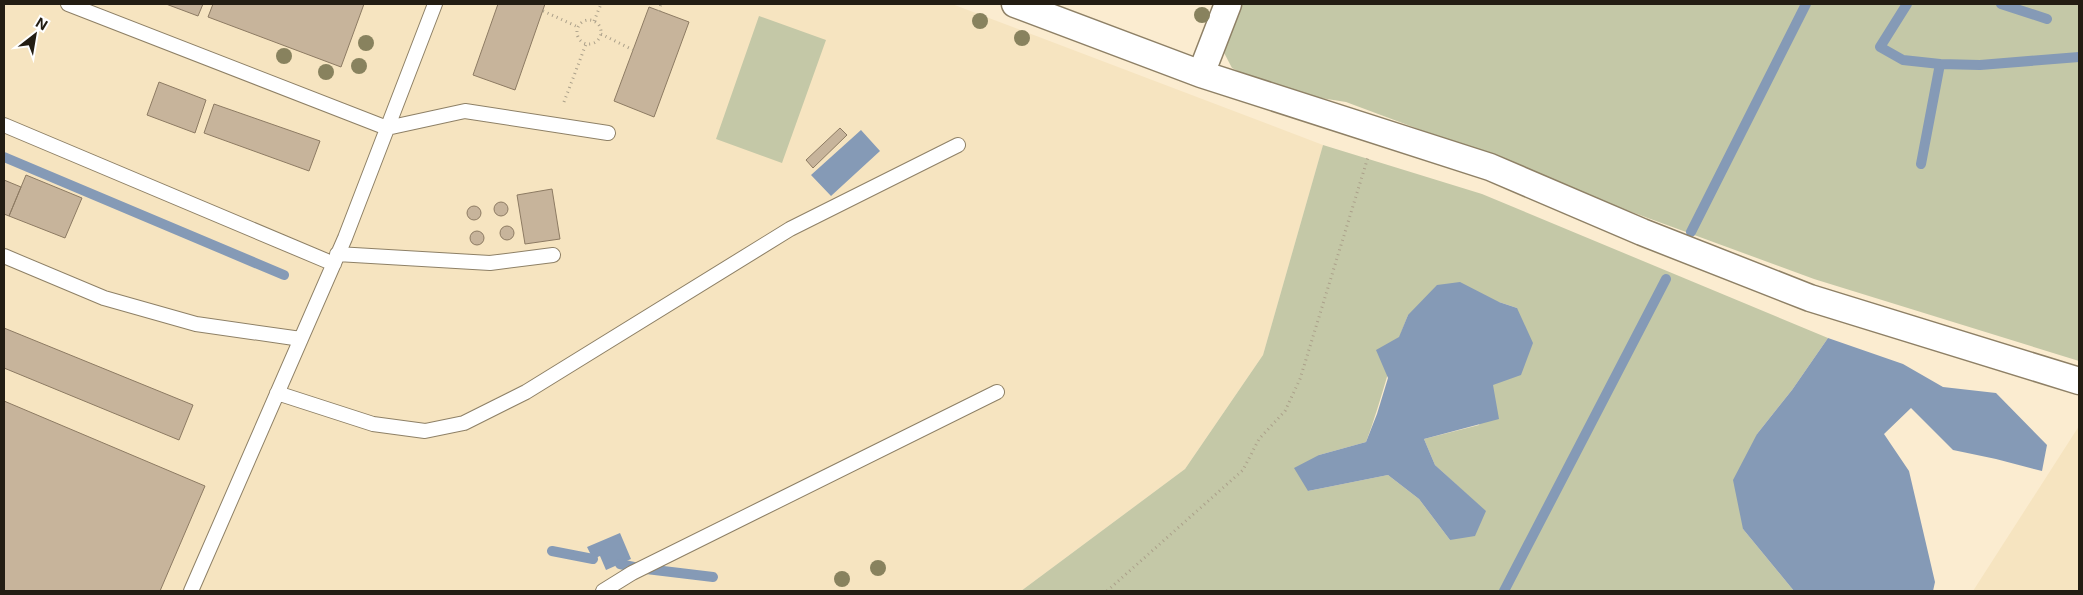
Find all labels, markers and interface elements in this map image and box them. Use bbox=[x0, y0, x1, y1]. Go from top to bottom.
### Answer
north arrow bbox=[10, 10, 60, 60]
text: N bbox=[33, 13, 51, 33]

